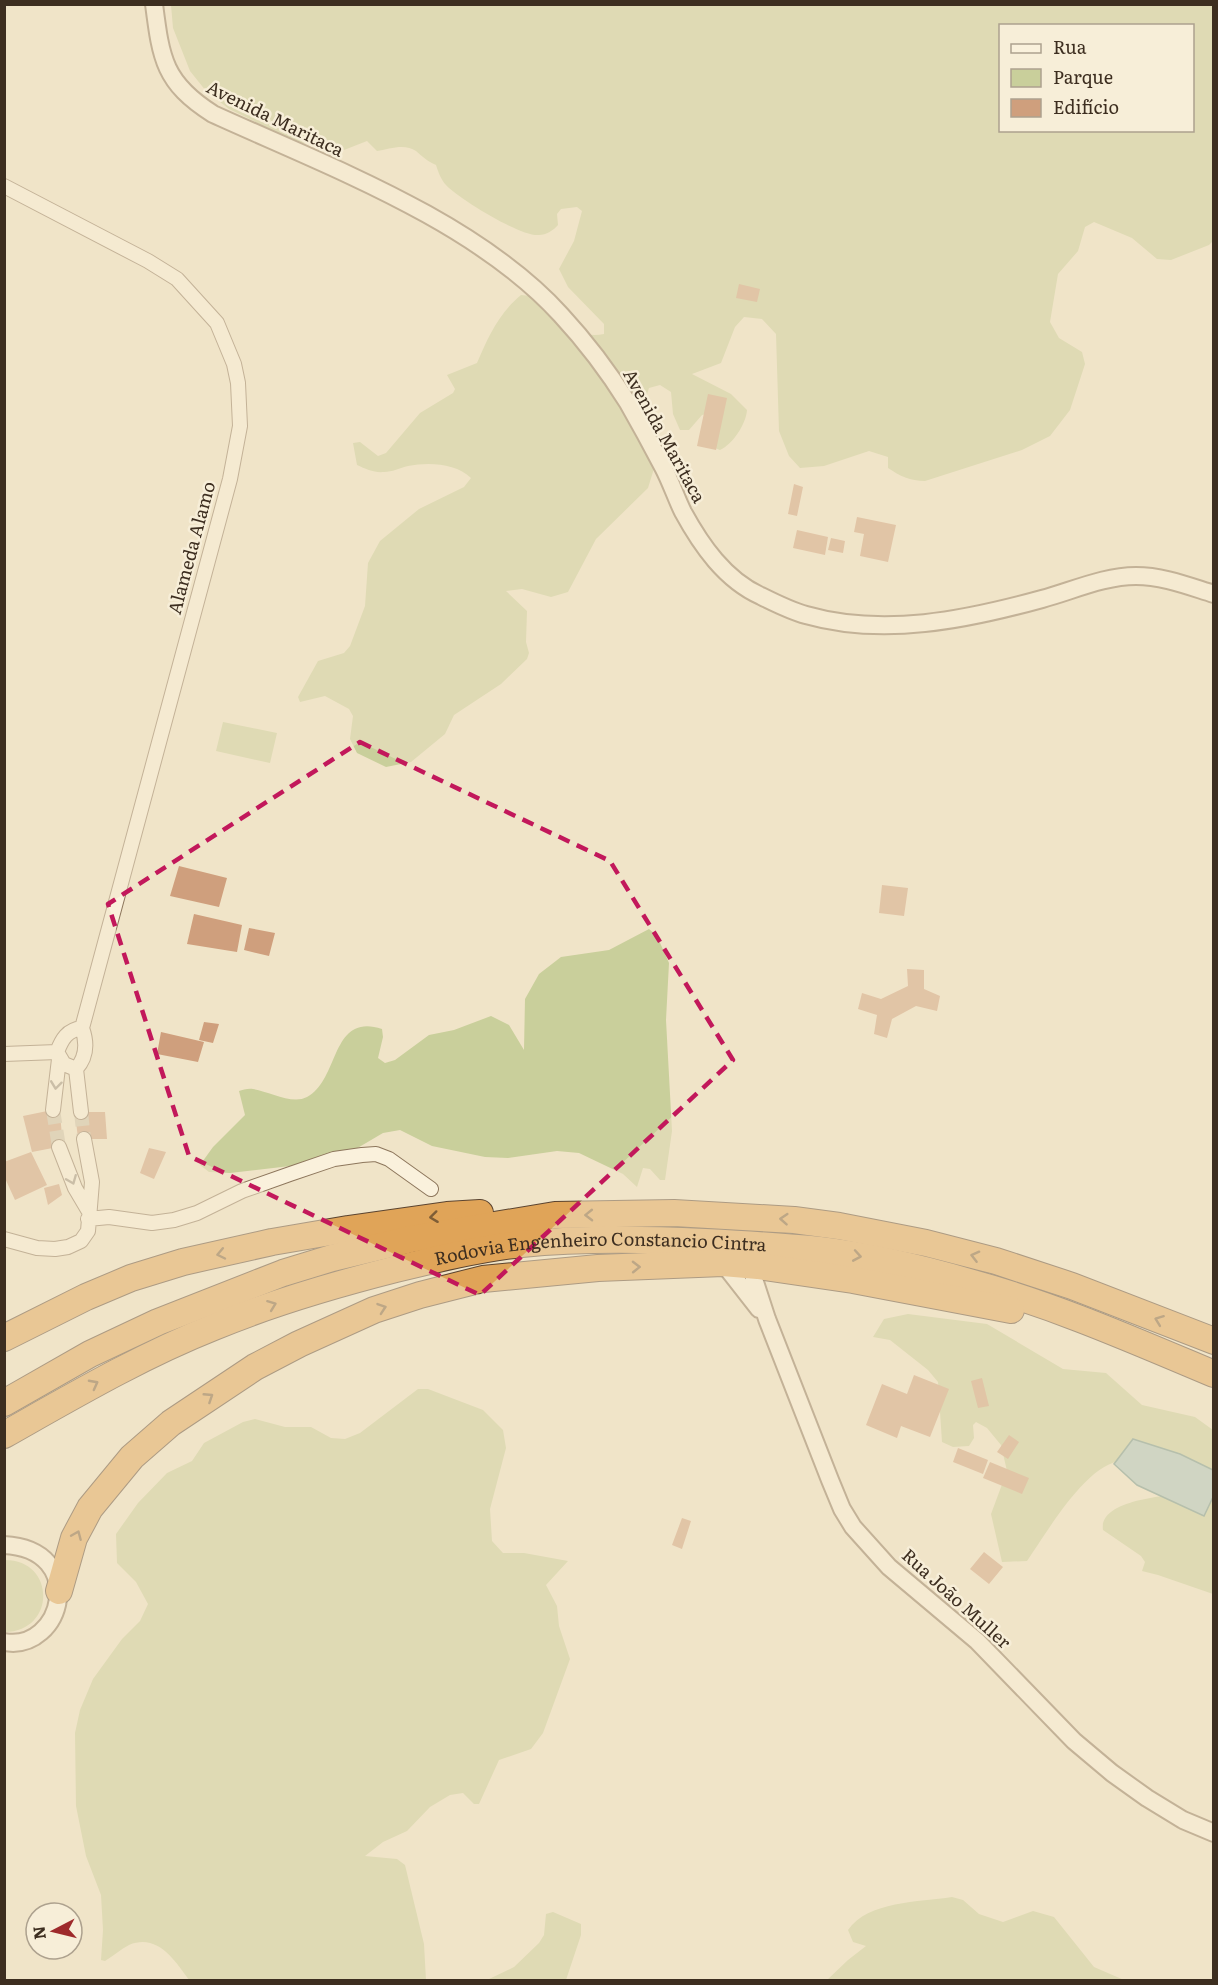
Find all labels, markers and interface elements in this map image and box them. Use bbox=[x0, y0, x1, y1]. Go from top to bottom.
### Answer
legend bbox=[999, 24, 1194, 132]
text: Rua bbox=[1053, 33, 1087, 60]
text: Parque bbox=[1053, 63, 1113, 90]
street label: Avenida Maritaca bbox=[202, 73, 349, 163]
text: Edifício bbox=[1053, 93, 1119, 120]
street label: Avenida Maritaca bbox=[617, 363, 714, 508]
street label: Alameda Alamo bbox=[160, 478, 221, 617]
one-way arrow bbox=[50, 1080, 63, 1089]
one-way arrow bbox=[65, 1173, 77, 1184]
one-way arrow bbox=[584, 1208, 593, 1221]
one-way arrow bbox=[429, 1210, 438, 1223]
one-way arrow bbox=[779, 1213, 788, 1226]
street label: Rodovia Engenheiro Constancio Cintra bbox=[431, 1225, 768, 1271]
one-way arrow bbox=[216, 1247, 226, 1260]
one-way arrow bbox=[852, 1250, 862, 1262]
one-way arrow bbox=[970, 1251, 981, 1263]
one-way arrow bbox=[631, 1261, 640, 1273]
one-way arrow bbox=[266, 1300, 277, 1312]
one-way arrow bbox=[376, 1302, 387, 1315]
one-way arrow bbox=[1154, 1314, 1165, 1327]
one-way arrow bbox=[88, 1380, 98, 1391]
one-way arrow bbox=[203, 1393, 214, 1404]
one-way arrow bbox=[69, 1531, 81, 1542]
street label: Rua João Muller bbox=[896, 1541, 1018, 1655]
north arrow bbox=[24, 1901, 84, 1961]
text: N bbox=[25, 1925, 51, 1941]

